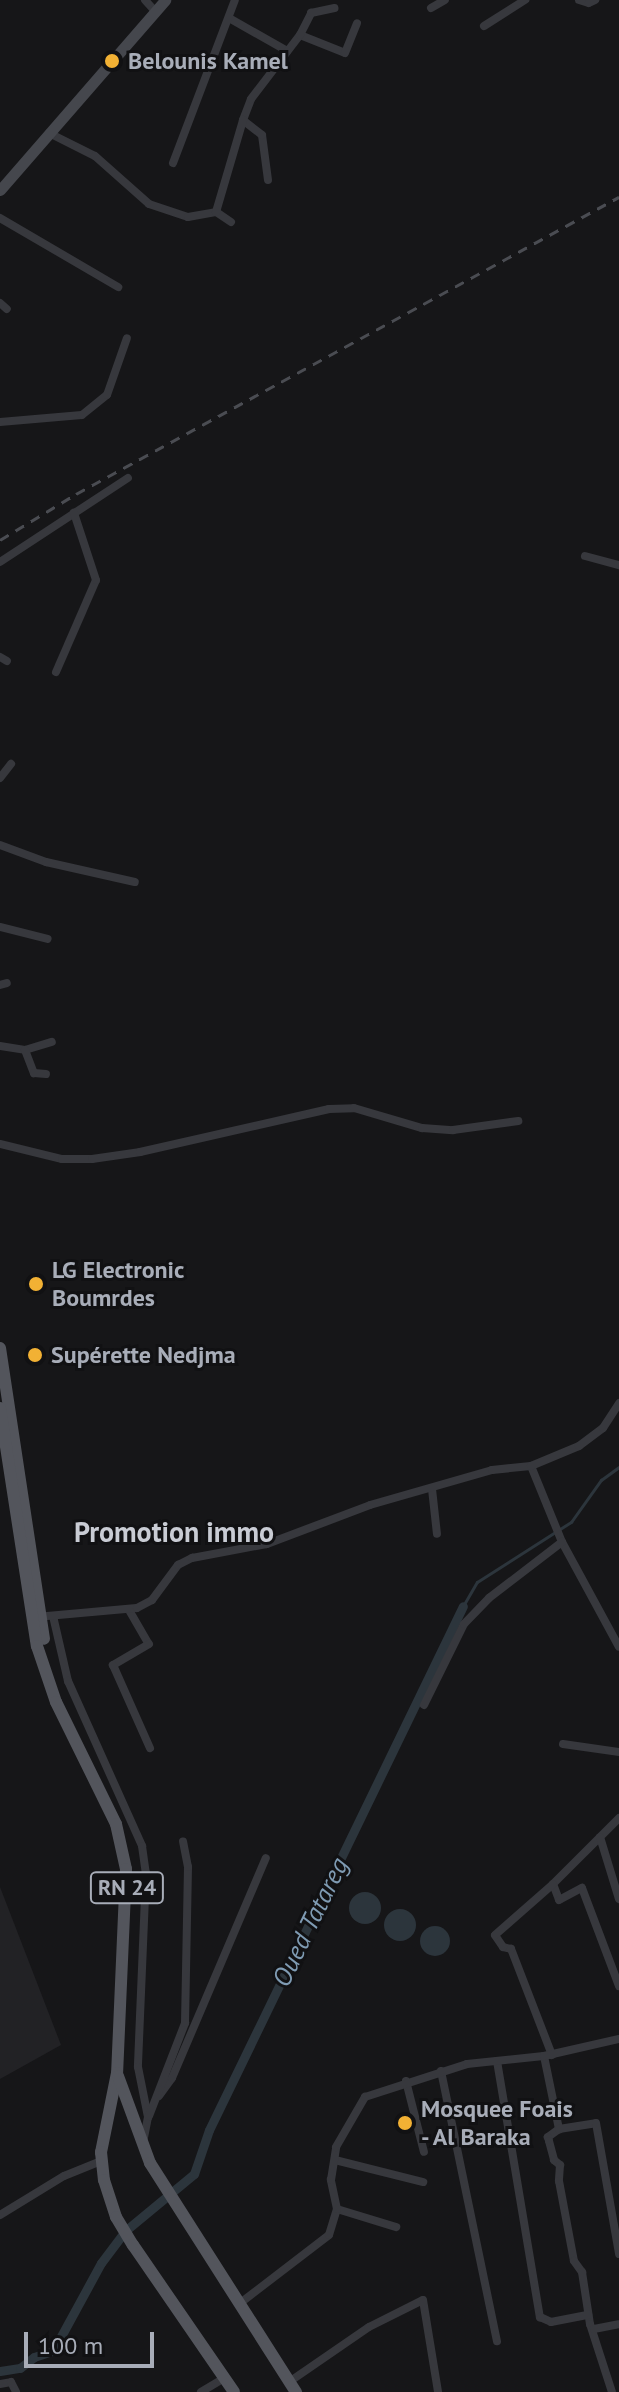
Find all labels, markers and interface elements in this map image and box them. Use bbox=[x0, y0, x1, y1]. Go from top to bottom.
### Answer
place label: Belounis Kamel bbox=[128, 47, 288, 75]
marker: Belounis Kamel bbox=[103, 52, 121, 70]
place label: LG Electronic Boumrdes bbox=[52, 1256, 184, 1312]
marker: LG Electronic Boumrdes bbox=[27, 1275, 45, 1293]
place label: Supérette Nedjma bbox=[51, 1341, 236, 1369]
marker: Supérette Nedjma bbox=[26, 1346, 44, 1364]
district label: Promotion immo bbox=[74, 1515, 274, 1549]
water label: Oued Tatareg bbox=[265, 1852, 355, 1992]
road number: RN 24 bbox=[89, 1870, 165, 1906]
place label: Mosquee Foais - Al Baraka bbox=[421, 2095, 573, 2151]
marker: Mosquee Foais - Al Baraka bbox=[396, 2114, 414, 2132]
scale bar bbox=[28, 2316, 158, 2366]
text: 100 m bbox=[38, 2330, 103, 2361]

